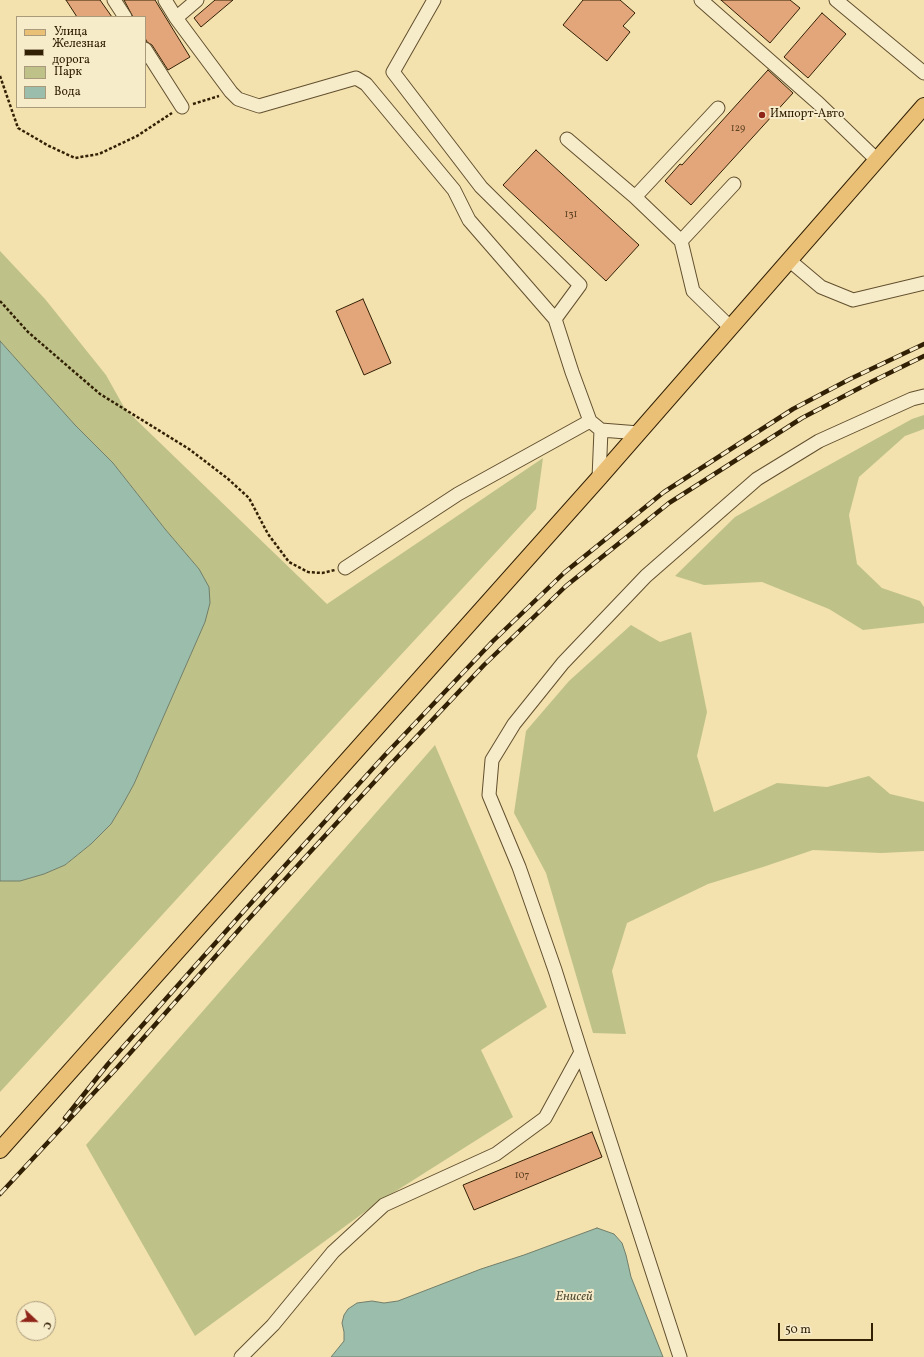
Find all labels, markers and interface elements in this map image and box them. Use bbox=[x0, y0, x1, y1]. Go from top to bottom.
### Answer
legend bbox=[16, 16, 146, 108]
text: Улица bbox=[54, 24, 87, 40]
text: Железная дорога bbox=[52, 36, 106, 68]
text: Парк bbox=[54, 64, 82, 80]
text: Вода bbox=[54, 84, 81, 100]
place label: Импорт-Авто bbox=[770, 108, 844, 122]
marker: Импорт-Авто bbox=[757, 110, 767, 120]
house number: 129 bbox=[731, 123, 745, 135]
house number: 131 bbox=[565, 209, 577, 221]
house number: 107 bbox=[515, 1170, 529, 1182]
water label: Енисей bbox=[555, 1290, 593, 1306]
north arrow bbox=[16, 1301, 56, 1341]
scale bar bbox=[780, 1315, 875, 1341]
text: С bbox=[38, 1319, 55, 1331]
text: 50 m bbox=[785, 1322, 811, 1338]

